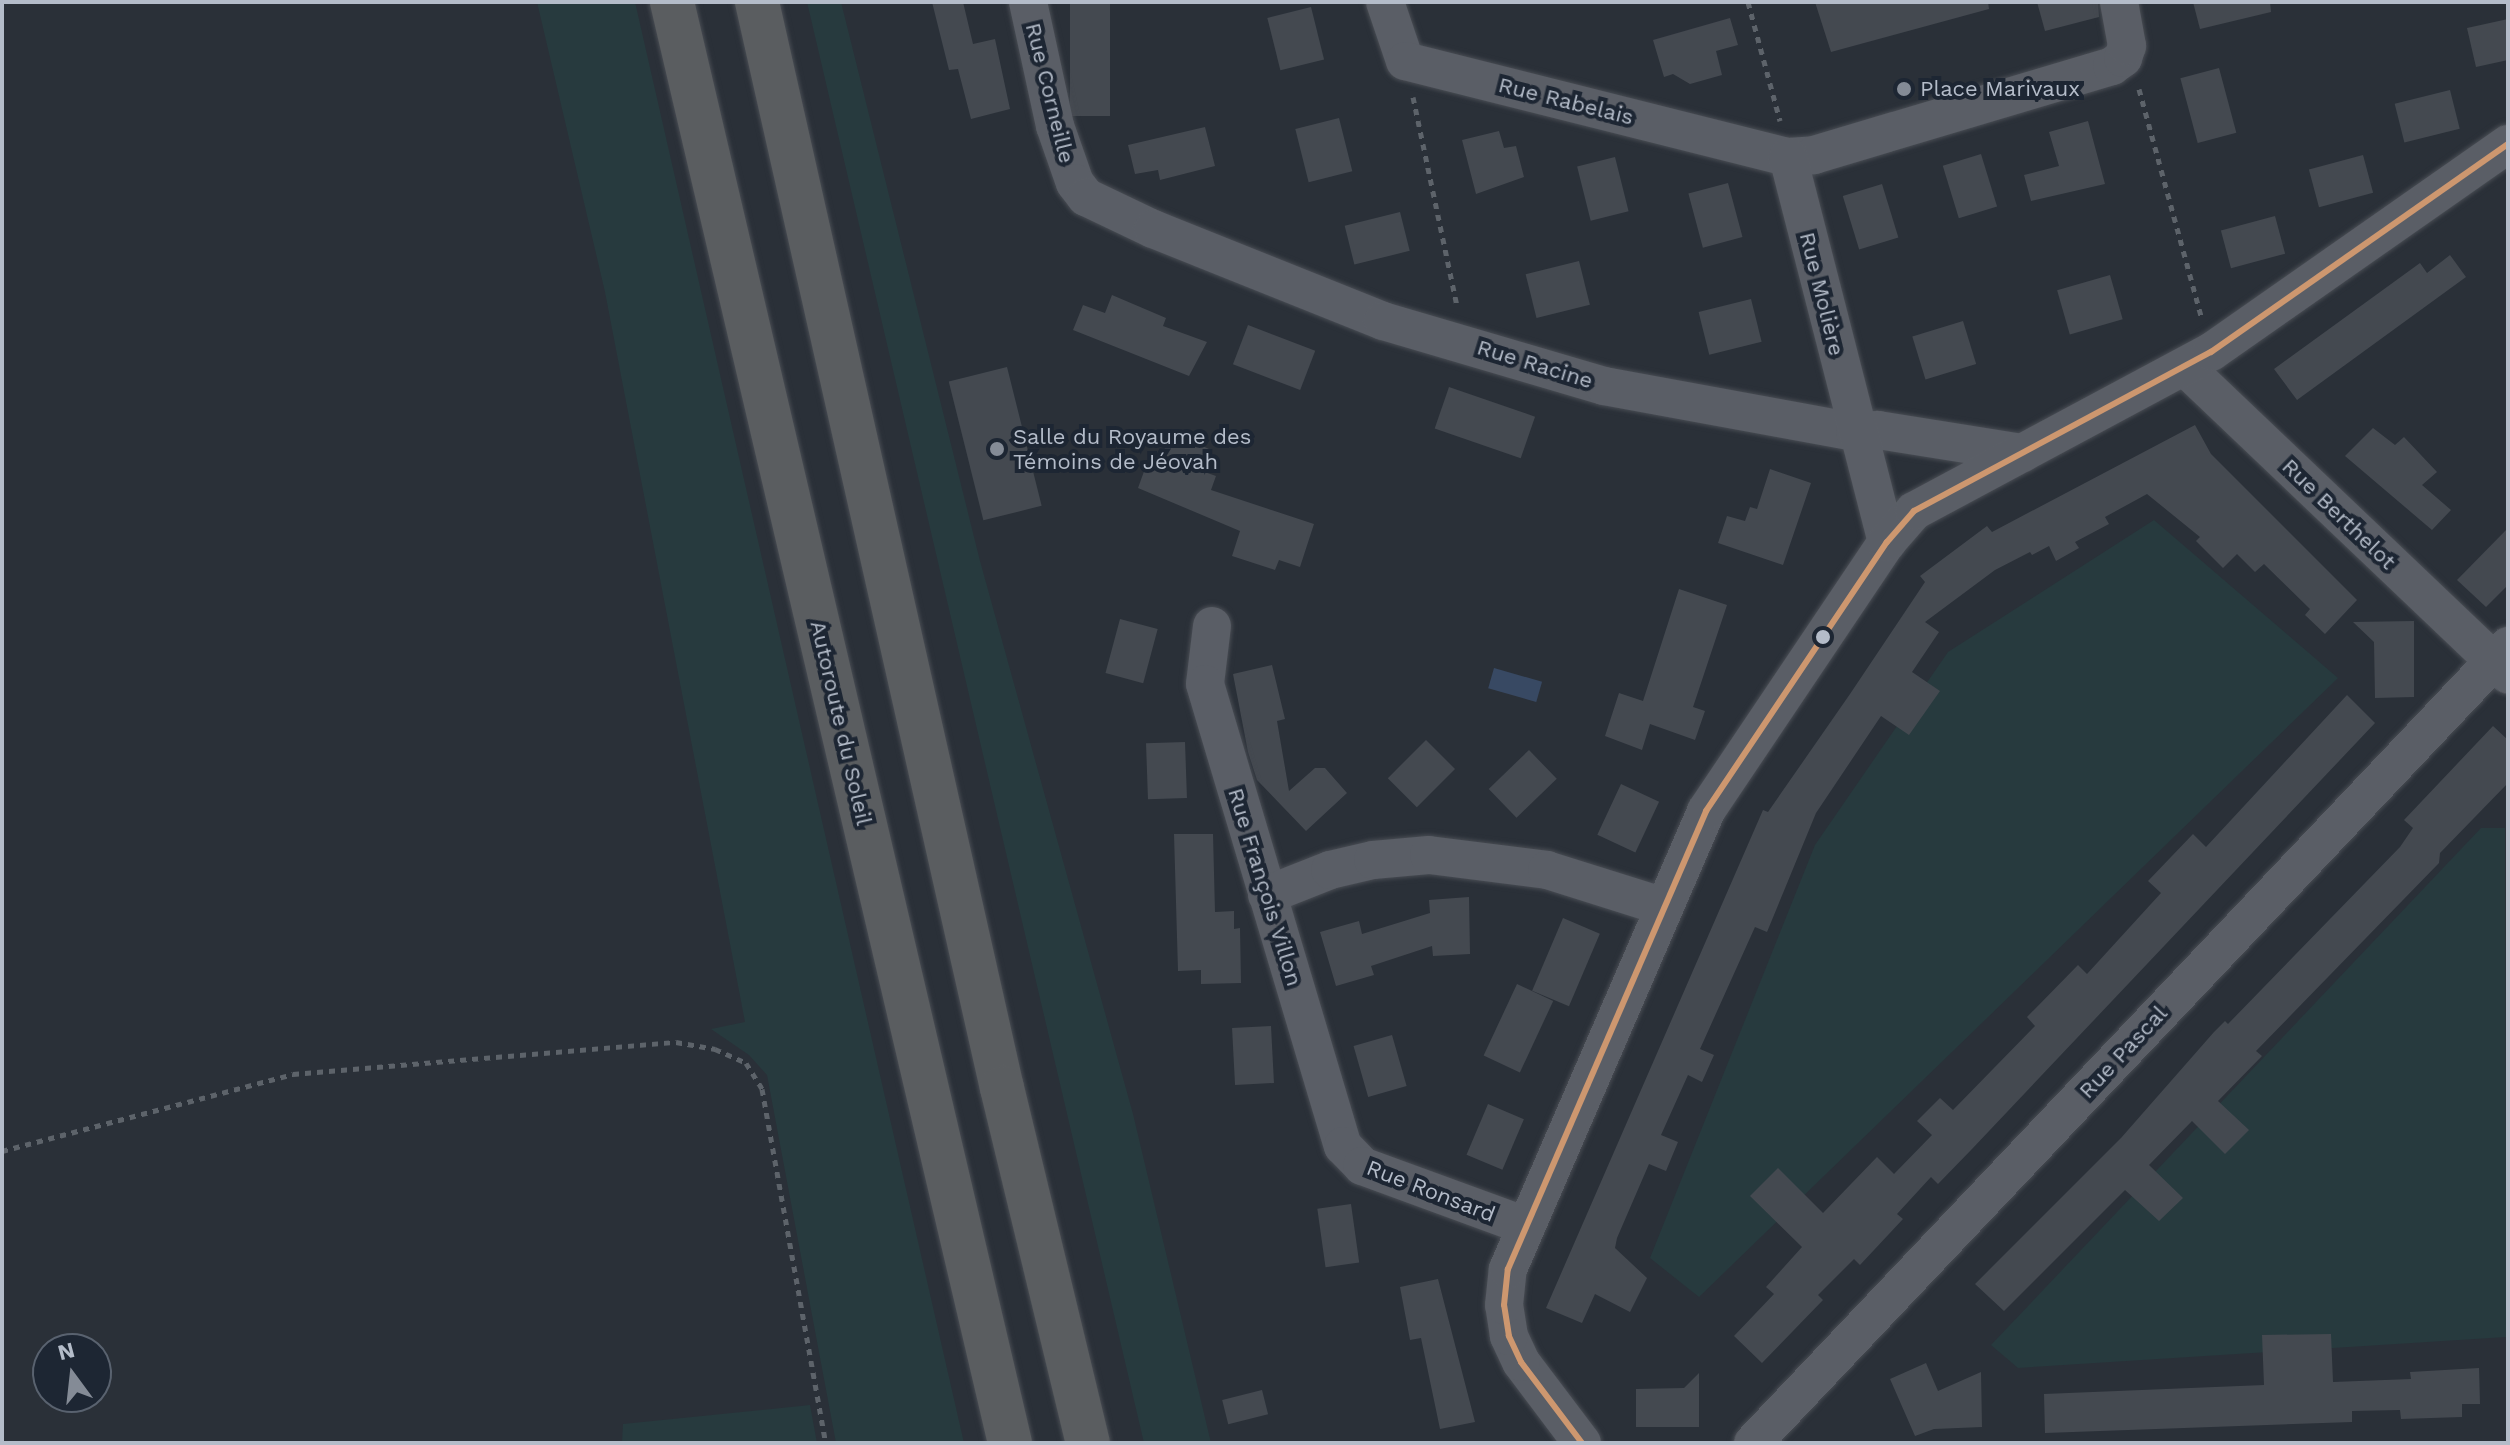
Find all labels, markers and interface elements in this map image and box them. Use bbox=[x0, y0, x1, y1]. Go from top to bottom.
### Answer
street label: Rue Corneille bbox=[1020, 20, 1080, 166]
street label: Rue Rabelais bbox=[1496, 71, 1636, 131]
place label: Place Marivaux bbox=[1920, 76, 2080, 102]
marker: Place Marivaux bbox=[1895, 80, 1913, 98]
street label: Rue Molière bbox=[1794, 229, 1850, 359]
street label: Rue Racine bbox=[1474, 334, 1596, 394]
place label: Salle du Royaume des Témoins de Jéovah bbox=[1013, 423, 1251, 474]
marker: Salle du Royaume des Témoins de Jéovah bbox=[988, 440, 1006, 458]
street label: Rue Berthelot bbox=[2277, 453, 2401, 575]
street label: Autoroute du Soleil bbox=[805, 618, 877, 828]
unlabelled marker bbox=[1815, 629, 1831, 645]
street label: Rue François Villon bbox=[1222, 785, 1308, 989]
street label: Rue Pascal bbox=[2073, 1000, 2173, 1104]
street label: Rue Ronsard bbox=[1363, 1154, 1499, 1228]
north arrow bbox=[32, 1333, 112, 1413]
text: N bbox=[55, 1337, 77, 1365]

